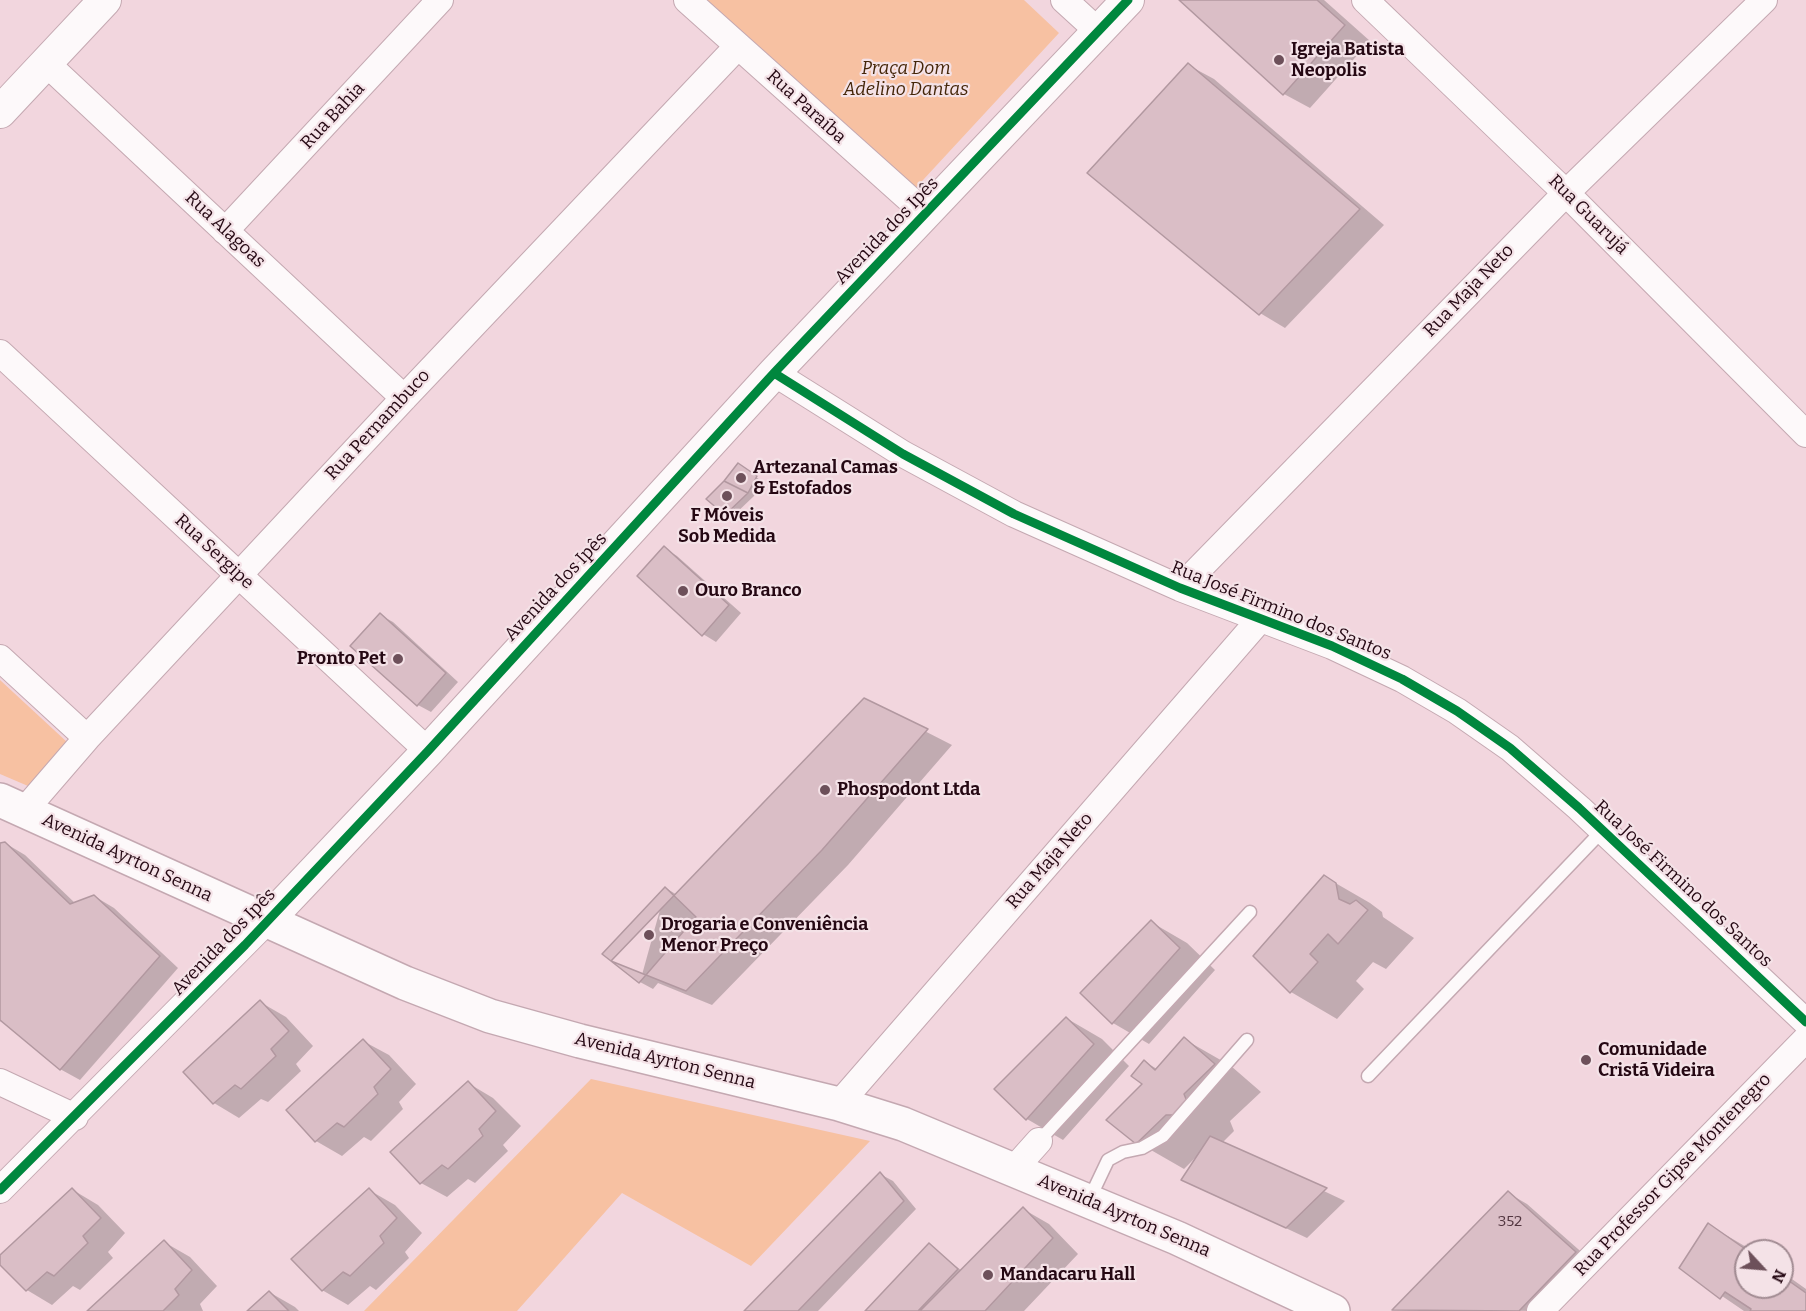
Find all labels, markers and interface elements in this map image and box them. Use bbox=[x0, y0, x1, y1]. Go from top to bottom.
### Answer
place label: Igreja Batista Neopolis bbox=[1291, 39, 1404, 82]
marker: Igreja Batista Neopolis bbox=[1272, 53, 1286, 67]
park label: Praça Dom Adelino Dantas bbox=[844, 58, 968, 100]
street label: Rua Paraíba bbox=[762, 66, 850, 148]
street label: Rua Bahia bbox=[297, 78, 369, 154]
street label: Rua Guarujá bbox=[1544, 171, 1632, 259]
street label: Avenida dos Ipês bbox=[831, 173, 943, 289]
street label: Rua Alagoas bbox=[180, 187, 270, 273]
street label: Rua Maja Neto bbox=[1419, 240, 1519, 342]
street label: Rua Pernambuco bbox=[321, 365, 435, 485]
place label: Artezanal Camas & Estofados bbox=[753, 457, 898, 500]
marker: Artezanal Camas & Estofados bbox=[734, 471, 748, 485]
marker: F Móveis Sob Medida bbox=[720, 489, 734, 503]
place label: F Móveis Sob Medida bbox=[678, 505, 776, 548]
street label: Rua Sergipe bbox=[170, 510, 258, 594]
street label: Avenida dos Ipês bbox=[500, 528, 612, 646]
street label: Rua José Firmino dos Santos bbox=[1168, 557, 1394, 665]
place label: Ouro Branco bbox=[695, 580, 802, 602]
marker: Ouro Branco bbox=[676, 584, 690, 598]
place label: Pronto Pet bbox=[297, 648, 386, 670]
marker: Pronto Pet bbox=[391, 652, 405, 666]
place label: Phospodont Ltda bbox=[837, 779, 980, 801]
marker: Phospodont Ltda bbox=[818, 783, 832, 797]
street label: Rua José Firmino dos Santos bbox=[1590, 796, 1776, 972]
street label: Rua Maja Neto bbox=[1002, 808, 1098, 914]
street label: Avenida Ayrton Senna bbox=[38, 809, 216, 907]
street label: Avenida dos Ipês bbox=[168, 884, 280, 1000]
place label: Drogaria e Conveniência Menor Preço bbox=[661, 914, 868, 956]
marker: Drogaria e Conveniência Menor Preço bbox=[642, 928, 656, 942]
street label: Avenida Ayrton Senna bbox=[572, 1028, 758, 1094]
place label: Comunidade Cristã Videira bbox=[1598, 1039, 1715, 1082]
marker: Comunidade Cristã Videira bbox=[1579, 1053, 1593, 1067]
street label: Rua Professor Gipse Montenegro bbox=[1570, 1069, 1776, 1281]
street label: Avenida Ayrton Senna bbox=[1034, 1170, 1214, 1262]
house number: 352 bbox=[1498, 1213, 1522, 1231]
north arrow bbox=[1734, 1239, 1794, 1299]
place label: Mandacaru Hall bbox=[1000, 1264, 1135, 1286]
text: N bbox=[1768, 1267, 1790, 1286]
marker: Mandacaru Hall bbox=[981, 1268, 995, 1282]

